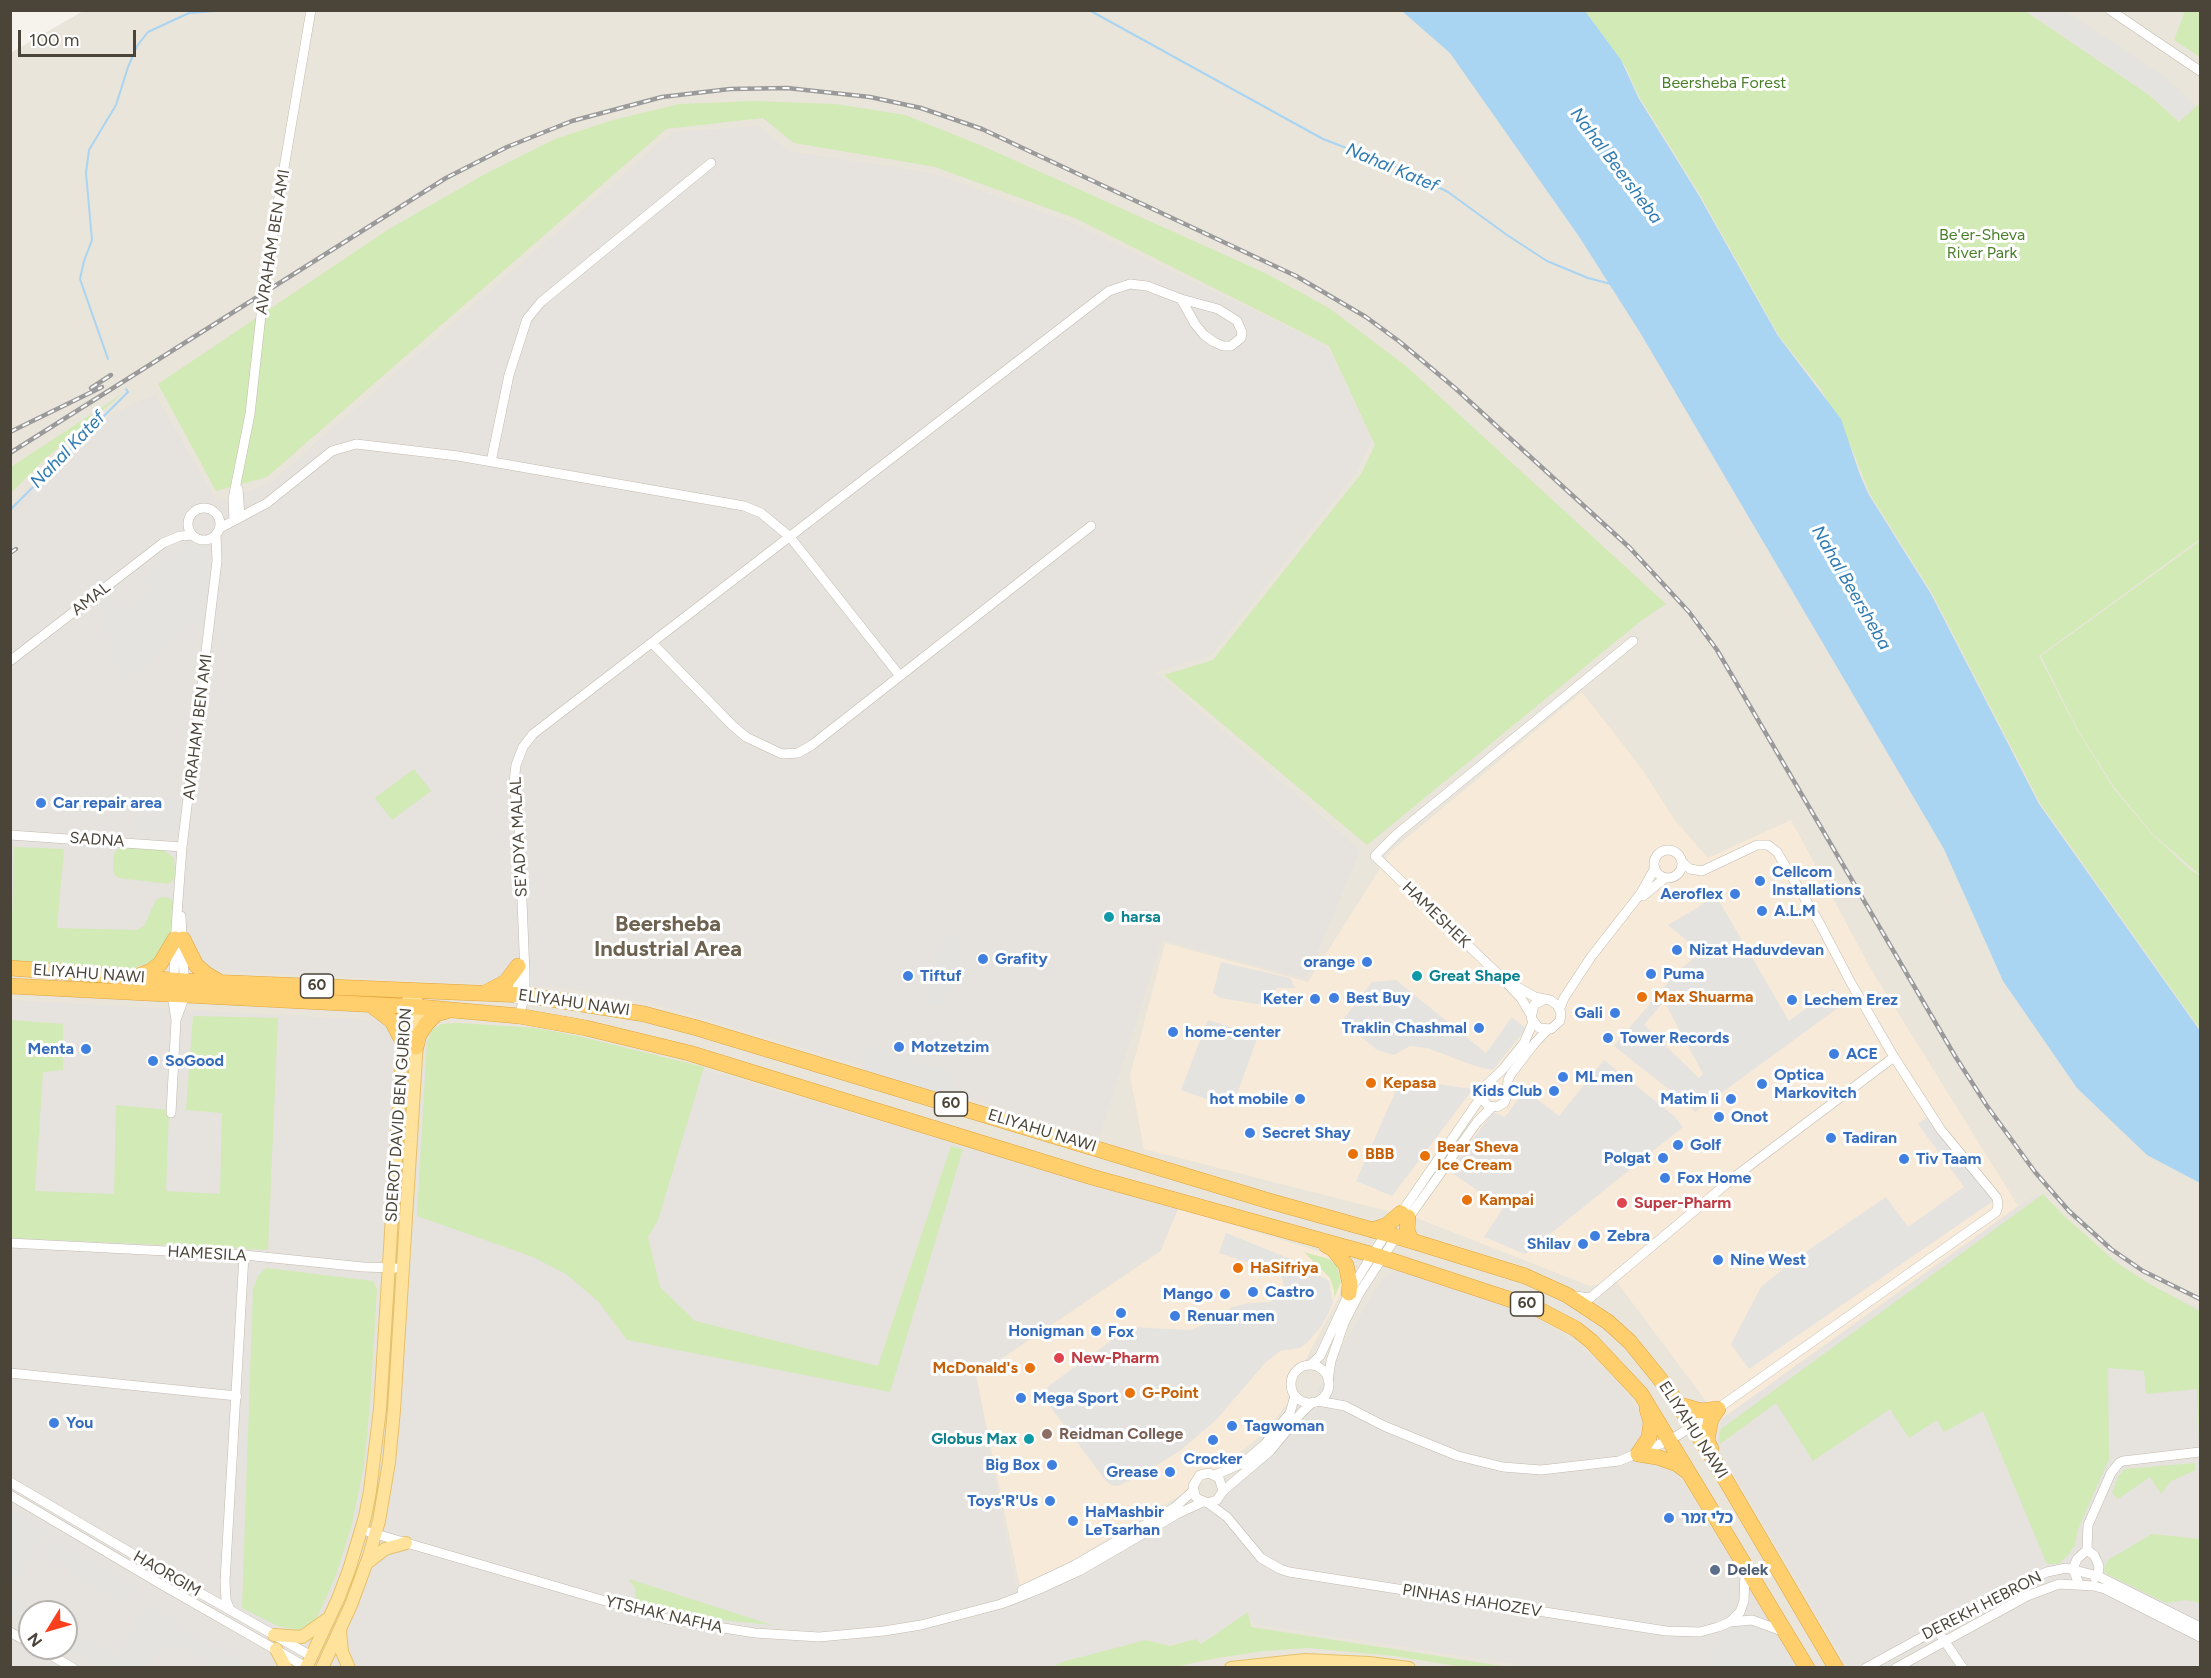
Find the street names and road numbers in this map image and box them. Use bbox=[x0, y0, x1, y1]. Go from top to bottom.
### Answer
street label: AVRAHAM BEN AMI bbox=[252, 168, 294, 316]
street label: AMAL bbox=[68, 578, 114, 620]
street label: AVRAHAM BEN AMI bbox=[180, 653, 216, 801]
street label: SE'ADYA MALAL bbox=[506, 776, 532, 898]
street label: SADNA bbox=[69, 829, 125, 851]
street label: HAMESHEK bbox=[1398, 878, 1474, 952]
street label: ELIYAHU NAWI bbox=[32, 961, 146, 987]
road number: 60 bbox=[300, 974, 334, 998]
street label: ELIYAHU NAWI bbox=[517, 986, 631, 1020]
street label: SDEROT DAVID BEN GURION bbox=[382, 1007, 416, 1223]
road number: 60 bbox=[934, 1092, 968, 1116]
street label: ELIYAHU NAWI bbox=[986, 1105, 1098, 1157]
street label: HAMESILA bbox=[167, 1242, 247, 1266]
road number: 60 bbox=[1510, 1292, 1544, 1316]
street label: ELIYAHU NAWI bbox=[1654, 1378, 1732, 1482]
street label: HAORGIM bbox=[130, 1547, 204, 1601]
street label: DEREKH HEBRON bbox=[1919, 1568, 2045, 1644]
street label: PINHAS HAHOZEV bbox=[1401, 1581, 1543, 1621]
street label: YTSHAK NAFHA bbox=[604, 1592, 724, 1638]

